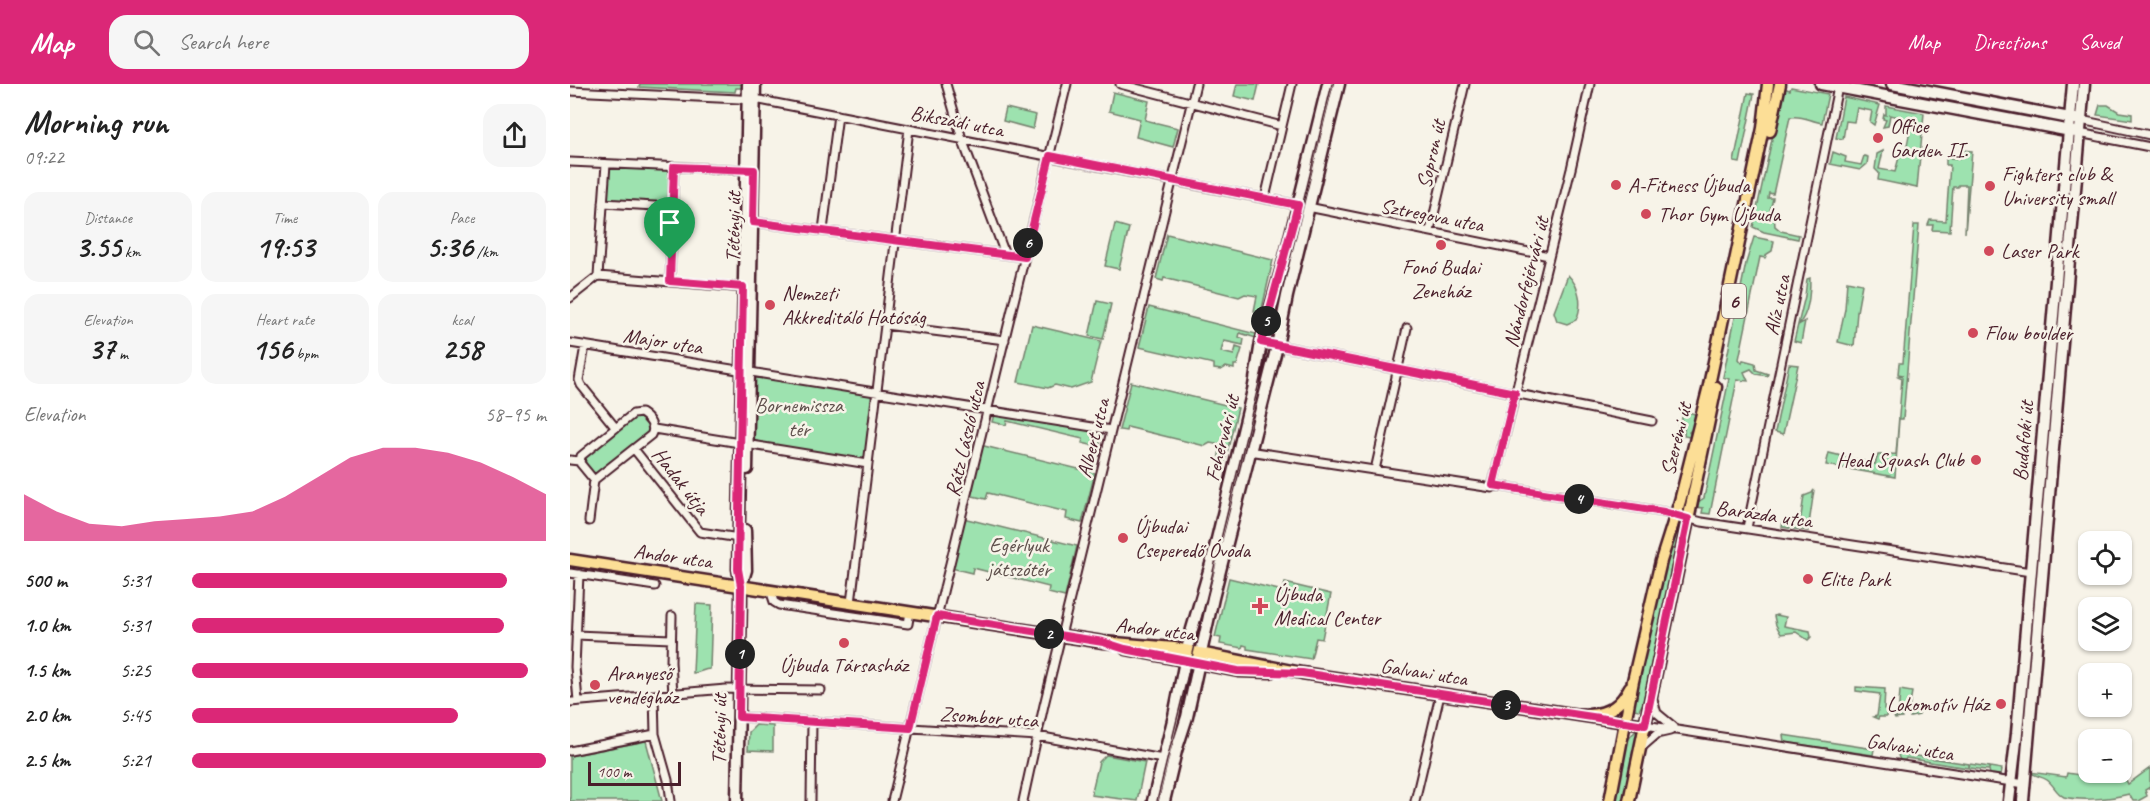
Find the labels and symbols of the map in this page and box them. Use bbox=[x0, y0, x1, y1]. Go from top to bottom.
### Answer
street label: Bikszádi utca bbox=[908, 99, 1008, 143]
place label: Office Garden II. bbox=[1890, 113, 1969, 163]
street label: Sopron út bbox=[1411, 115, 1452, 191]
marker: Office Garden II. bbox=[1871, 131, 1885, 145]
place label: Fighters club & University small bbox=[2002, 161, 2117, 211]
place label: A-Fitness Újbuda bbox=[1628, 172, 1751, 198]
marker: A-Fitness Újbuda bbox=[1609, 178, 1623, 192]
marker: Fighters club & University small bbox=[1983, 179, 1997, 193]
street label: Tétényi út bbox=[719, 189, 747, 263]
street label: Sztregova utca bbox=[1378, 192, 1487, 238]
pin bbox=[644, 197, 695, 259]
place label: Thor Gym Újbuda bbox=[1658, 201, 1782, 227]
marker: Thor Gym Újbuda bbox=[1639, 207, 1653, 221]
street label: Nándorfejérvári út bbox=[1497, 212, 1555, 350]
pin: 6 bbox=[1013, 228, 1043, 258]
marker: Fonó Budai Zeneház bbox=[1434, 238, 1448, 252]
place label: Laser Park bbox=[2001, 238, 2081, 264]
marker: Laser Park bbox=[1982, 244, 1996, 258]
place label: Fonó Budai Zeneház bbox=[1402, 254, 1483, 304]
street label: Alíz utca bbox=[1758, 271, 1796, 337]
place label: Nemzeti Akkreditáló Hatóság bbox=[782, 280, 927, 330]
road number: 6 bbox=[1722, 284, 1746, 318]
marker: Nemzeti Akkreditáló Hatóság bbox=[763, 298, 777, 312]
pin: 5 bbox=[1251, 306, 1281, 336]
place label: Flow boulder bbox=[1985, 320, 2074, 346]
street label: Major utca bbox=[621, 322, 706, 360]
marker: Flow boulder bbox=[1966, 326, 1980, 340]
street label: Rátz László utca bbox=[939, 377, 991, 499]
street label: Fehérvári út bbox=[1199, 390, 1246, 484]
park label: Bornemissza tér bbox=[755, 392, 845, 442]
street label: Albert utca bbox=[1071, 393, 1116, 480]
street label: Szerémi út bbox=[1654, 398, 1698, 478]
street label: Budafoki út bbox=[2007, 398, 2040, 482]
street label: Hadak útja bbox=[647, 442, 717, 521]
place label: Head Squash Club bbox=[1836, 447, 1966, 473]
marker: Head Squash Club bbox=[1969, 453, 1983, 467]
pin: 4 bbox=[1564, 484, 1594, 514]
street label: Barázda utca bbox=[1714, 494, 1816, 534]
place label: Újbudai Cseperedő Óvoda bbox=[1135, 513, 1252, 563]
marker: Újbudai Cseperedő Óvoda bbox=[1116, 531, 1130, 545]
park label: Egérlyuk játszótér bbox=[986, 532, 1053, 582]
street label: Andor utca bbox=[632, 538, 716, 575]
place label: Elite Park bbox=[1820, 566, 1893, 592]
marker: Elite Park bbox=[1801, 572, 1815, 586]
place label: Újbuda Medical Center bbox=[1274, 581, 1382, 631]
marker: Újbuda Medical Center bbox=[1251, 597, 1269, 615]
street label: Andor utca bbox=[1114, 611, 1198, 647]
pin: 2 bbox=[1034, 619, 1064, 649]
marker: Újbuda Társasház bbox=[837, 636, 851, 650]
pin: 1 bbox=[725, 639, 755, 669]
place label: Újbuda Társasház bbox=[780, 652, 911, 678]
street label: Galvani utca bbox=[1379, 652, 1471, 692]
place label: Aranyeső vendégház bbox=[607, 660, 680, 710]
marker: Aranyeső vendégház bbox=[588, 678, 602, 692]
pin: 3 bbox=[1491, 690, 1521, 720]
street label: Tétényi út bbox=[705, 691, 733, 765]
place label: Lokomotív Ház bbox=[1887, 691, 1991, 717]
marker: Lokomotív Ház bbox=[1994, 697, 2008, 711]
street label: Zsombor utca bbox=[939, 701, 1041, 734]
street label: Galvani utca bbox=[1865, 727, 1957, 767]
scale bar bbox=[588, 759, 681, 786]

